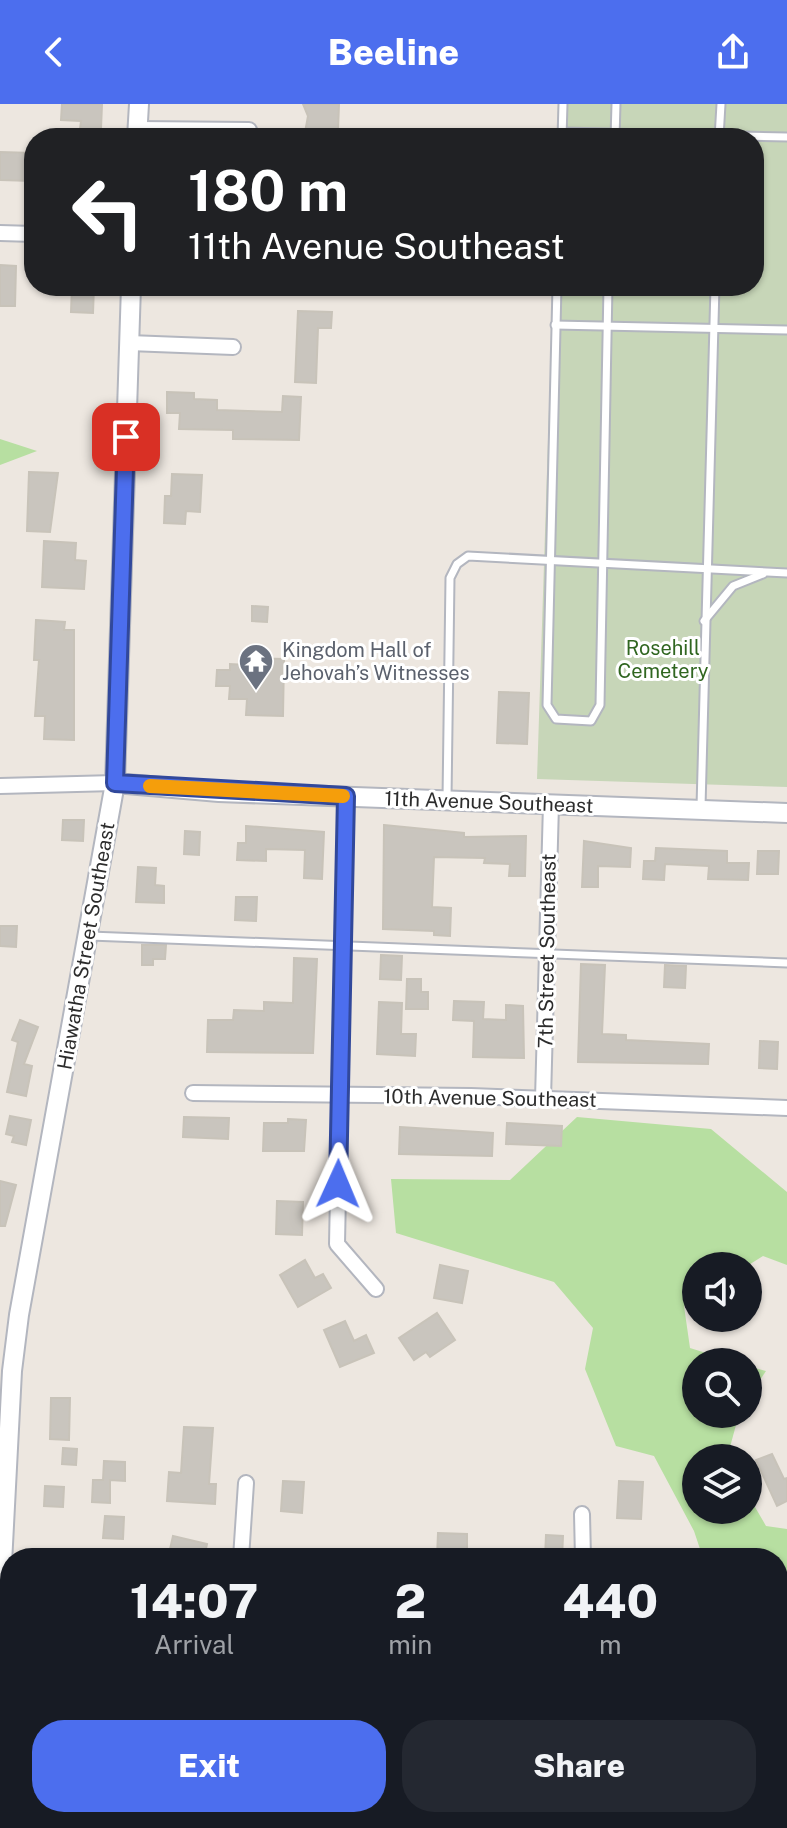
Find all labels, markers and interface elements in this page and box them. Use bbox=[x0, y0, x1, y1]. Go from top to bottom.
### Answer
icon: back bbox=[32, 30, 76, 74]
icon: share bbox=[711, 30, 755, 74]
text: Beeline bbox=[328, 31, 459, 73]
text: 180 m bbox=[188, 158, 348, 224]
icon: left bbox=[56, 160, 160, 264]
text: 11th Avenue Southeast bbox=[188, 225, 565, 267]
pin bbox=[92, 403, 160, 471]
icon: arrive bbox=[104, 415, 148, 459]
park label: Rosehill Cemetery bbox=[618, 636, 709, 683]
place label: Kingdom Hall of Jehovah’s Witnesses bbox=[282, 638, 470, 685]
temple icon: Kingdom Hall of Jehovah’s Witnesses bbox=[237, 642, 275, 692]
street label: 11th Avenue Southeast bbox=[384, 786, 594, 818]
street label: Hiawatha Street Southeast bbox=[52, 820, 120, 1072]
street label: 7th Street Southeast bbox=[533, 853, 561, 1049]
street label: 10th Avenue Southeast bbox=[383, 1084, 597, 1112]
position arrow bbox=[296, 1142, 380, 1226]
map controls bbox=[682, 1252, 762, 1524]
button: sound bbox=[682, 1252, 762, 1332]
button: search bbox=[682, 1348, 762, 1428]
button: layers bbox=[682, 1444, 762, 1524]
text: 14:07 bbox=[130, 1572, 258, 1629]
text: 2 bbox=[395, 1572, 426, 1629]
text: 440 bbox=[562, 1572, 658, 1629]
text: Arrival bbox=[154, 1629, 234, 1660]
text: min bbox=[388, 1629, 432, 1660]
text: m bbox=[599, 1629, 621, 1660]
button: Exit bbox=[32, 1720, 386, 1812]
button: Share bbox=[402, 1720, 756, 1812]

